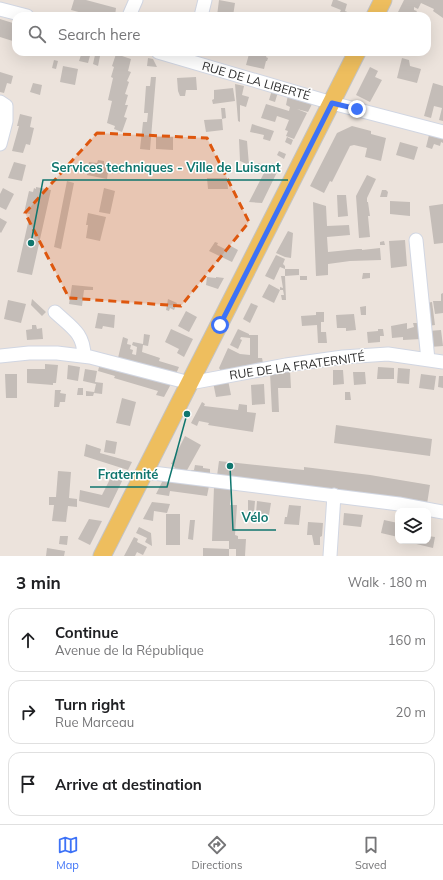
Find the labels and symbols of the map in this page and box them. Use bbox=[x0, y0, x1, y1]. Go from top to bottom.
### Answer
street label: RUE DE LA LIBERTÉ bbox=[200, 58, 312, 103]
route end bbox=[348, 100, 366, 118]
callout: Services techniques - Ville de Luisant bbox=[43, 155, 288, 180]
text: Services techniques - Ville de Luisant bbox=[51, 159, 281, 175]
route start bbox=[211, 316, 229, 334]
street label: RUE DE LA FRATERNITÉ bbox=[228, 349, 366, 382]
callout: Fraternité bbox=[90, 462, 167, 487]
text: Fraternité bbox=[98, 466, 158, 482]
callout: Vélo bbox=[233, 505, 276, 530]
text: Vélo bbox=[241, 509, 269, 525]

